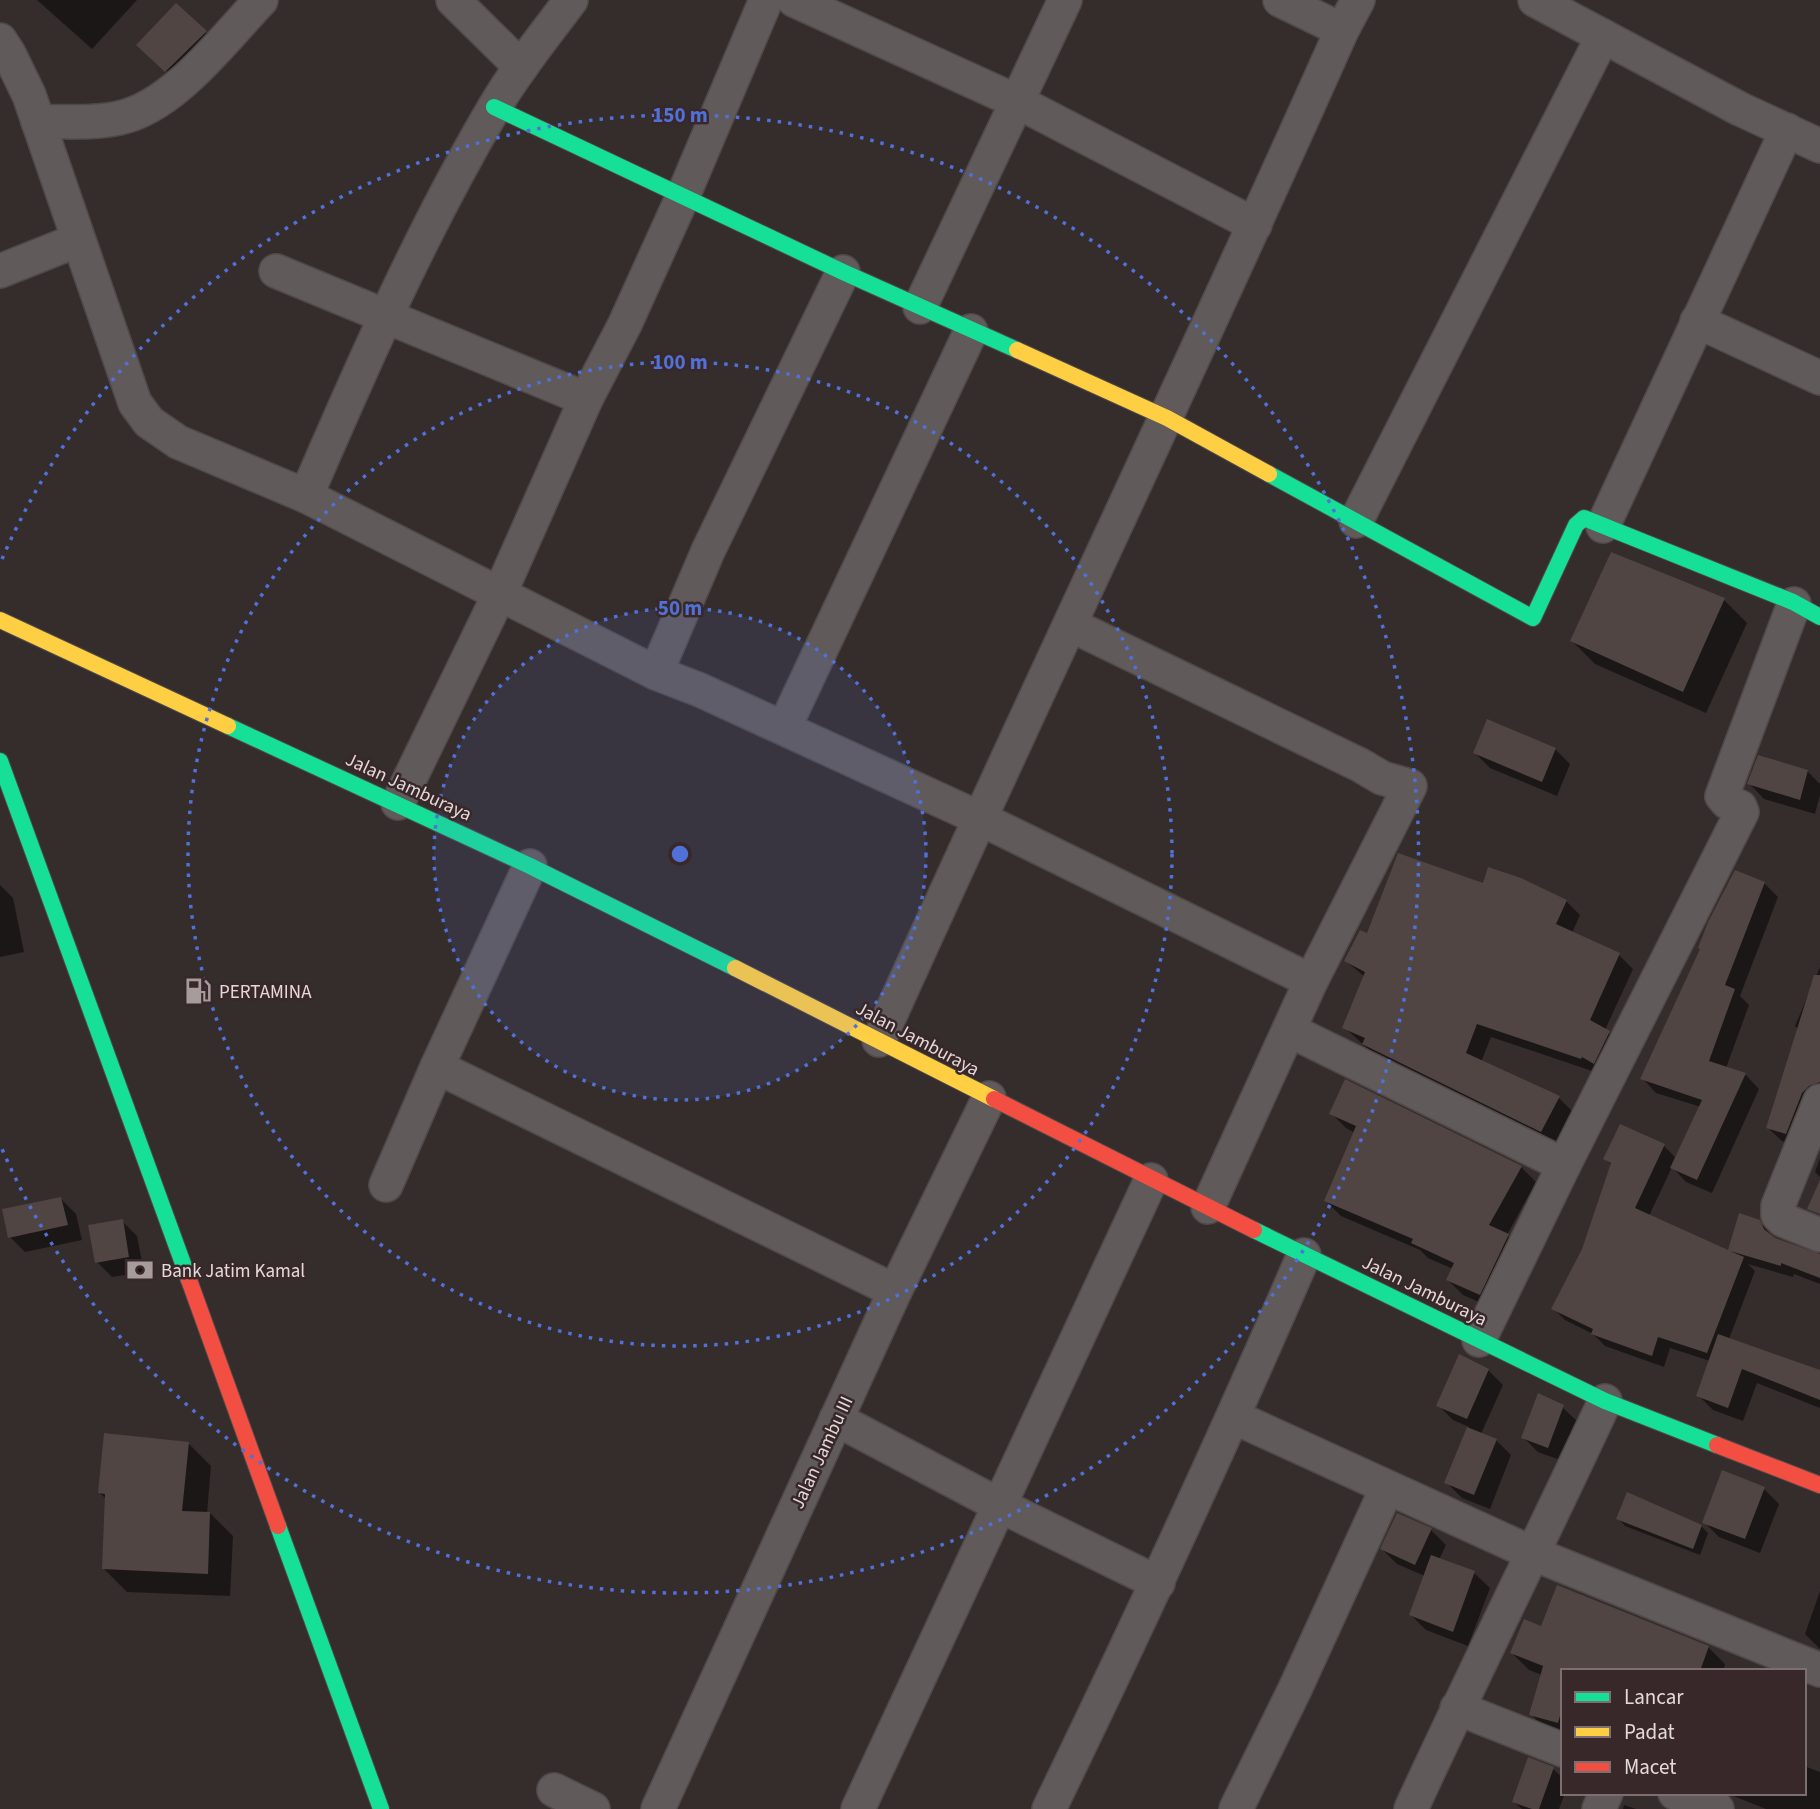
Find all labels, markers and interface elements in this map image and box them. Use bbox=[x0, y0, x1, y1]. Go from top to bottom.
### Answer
text: 150 m bbox=[652, 100, 708, 130]
text: 100 m bbox=[652, 347, 708, 377]
text: 50 m bbox=[658, 593, 702, 623]
street label: Jalan Jamburaya bbox=[341, 746, 476, 828]
centre of rings bbox=[668, 842, 692, 866]
fuel station icon: PERTAMINA bbox=[183, 976, 213, 1006]
place label: PERTAMINA bbox=[219, 979, 312, 1006]
street label: Jalan Jamburaya bbox=[851, 995, 984, 1083]
street label: Jalan Jamburaya bbox=[1357, 1249, 1492, 1333]
bank icon: Bank Jatim Kamal bbox=[125, 1255, 155, 1285]
place label: Bank Jatim Kamal bbox=[161, 1258, 305, 1285]
street label: Jalan Jambu III bbox=[784, 1392, 860, 1513]
legend bbox=[1561, 1669, 1806, 1795]
text: Lancar bbox=[1624, 1682, 1684, 1712]
text: Padat bbox=[1624, 1717, 1675, 1747]
text: Macet bbox=[1624, 1752, 1676, 1782]

